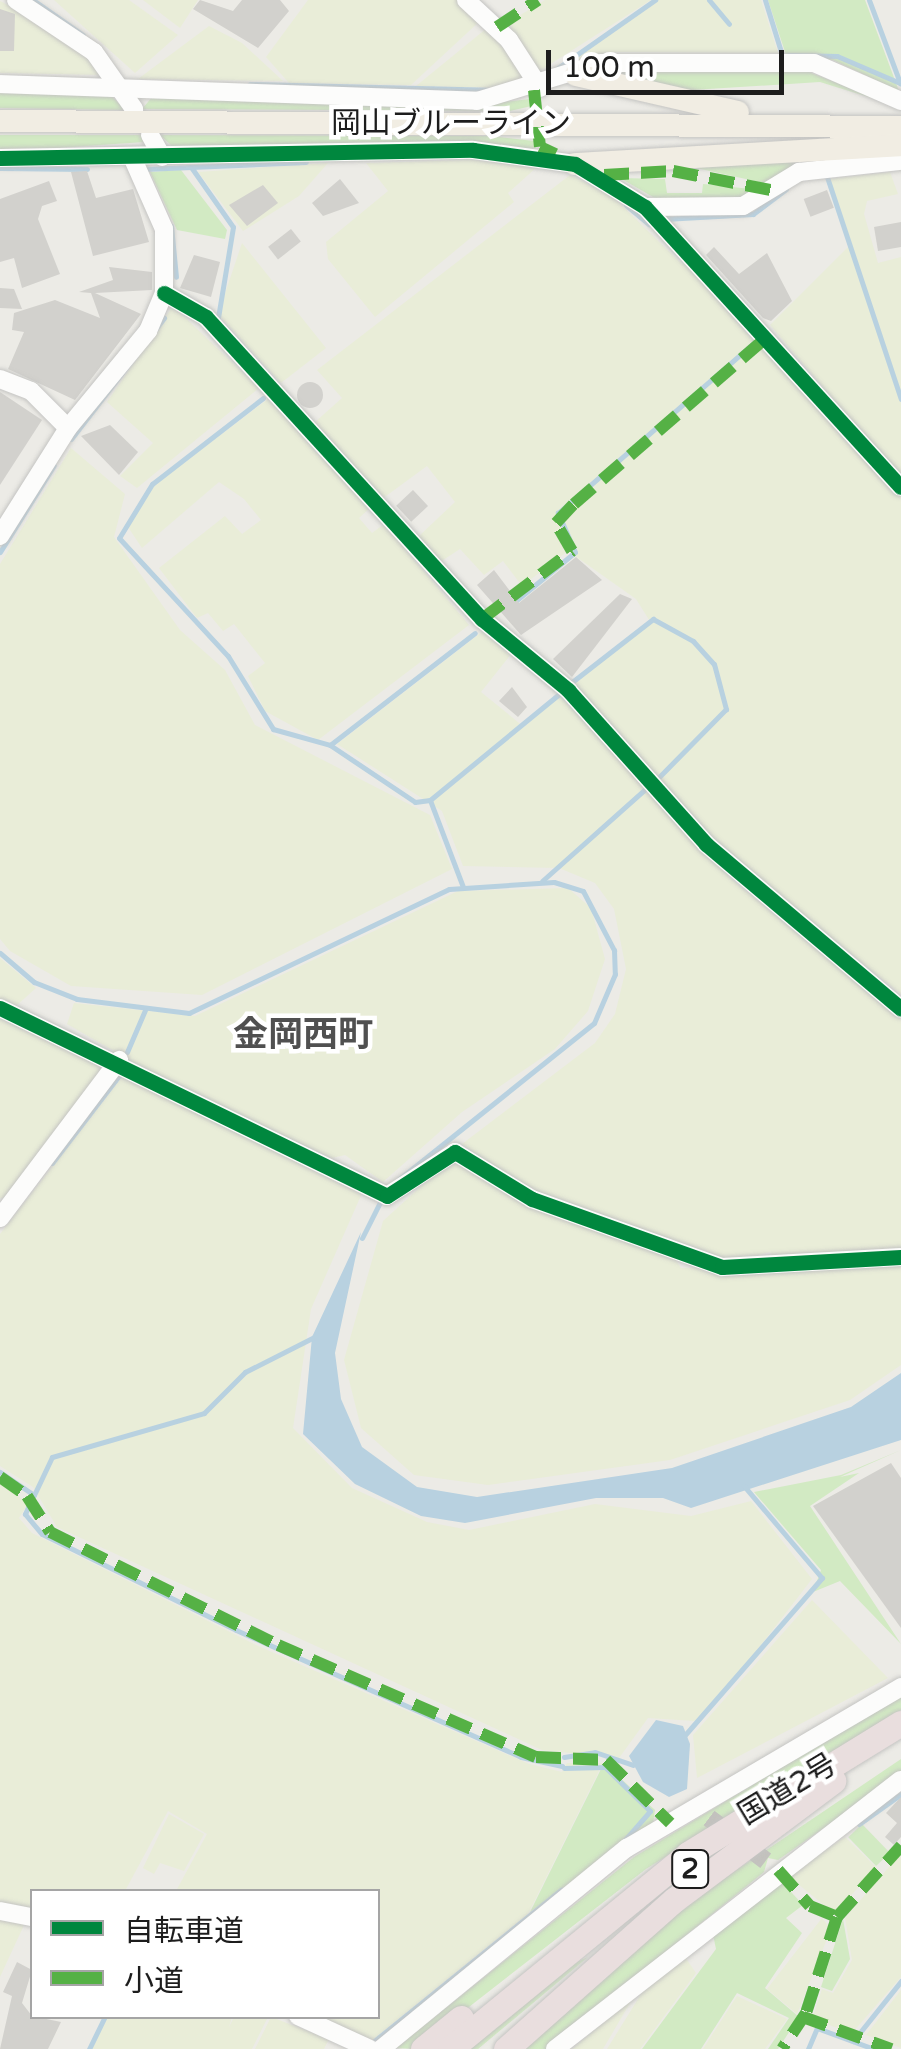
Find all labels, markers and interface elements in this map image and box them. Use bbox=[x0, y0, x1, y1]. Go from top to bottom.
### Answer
scale bar bbox=[551, 30, 788, 92]
text: 100 m bbox=[563, 49, 655, 86]
street label: 岡山ブルーライン bbox=[331, 106, 571, 142]
district label: 金岡西町 bbox=[233, 1014, 373, 1056]
street label: 国道2号 bbox=[732, 1747, 844, 1833]
road number: 2 bbox=[670, 1846, 710, 1892]
legend bbox=[30, 1889, 380, 2019]
text: 自転車道 bbox=[124, 1913, 244, 1950]
text: 小道 bbox=[124, 1963, 184, 2000]

